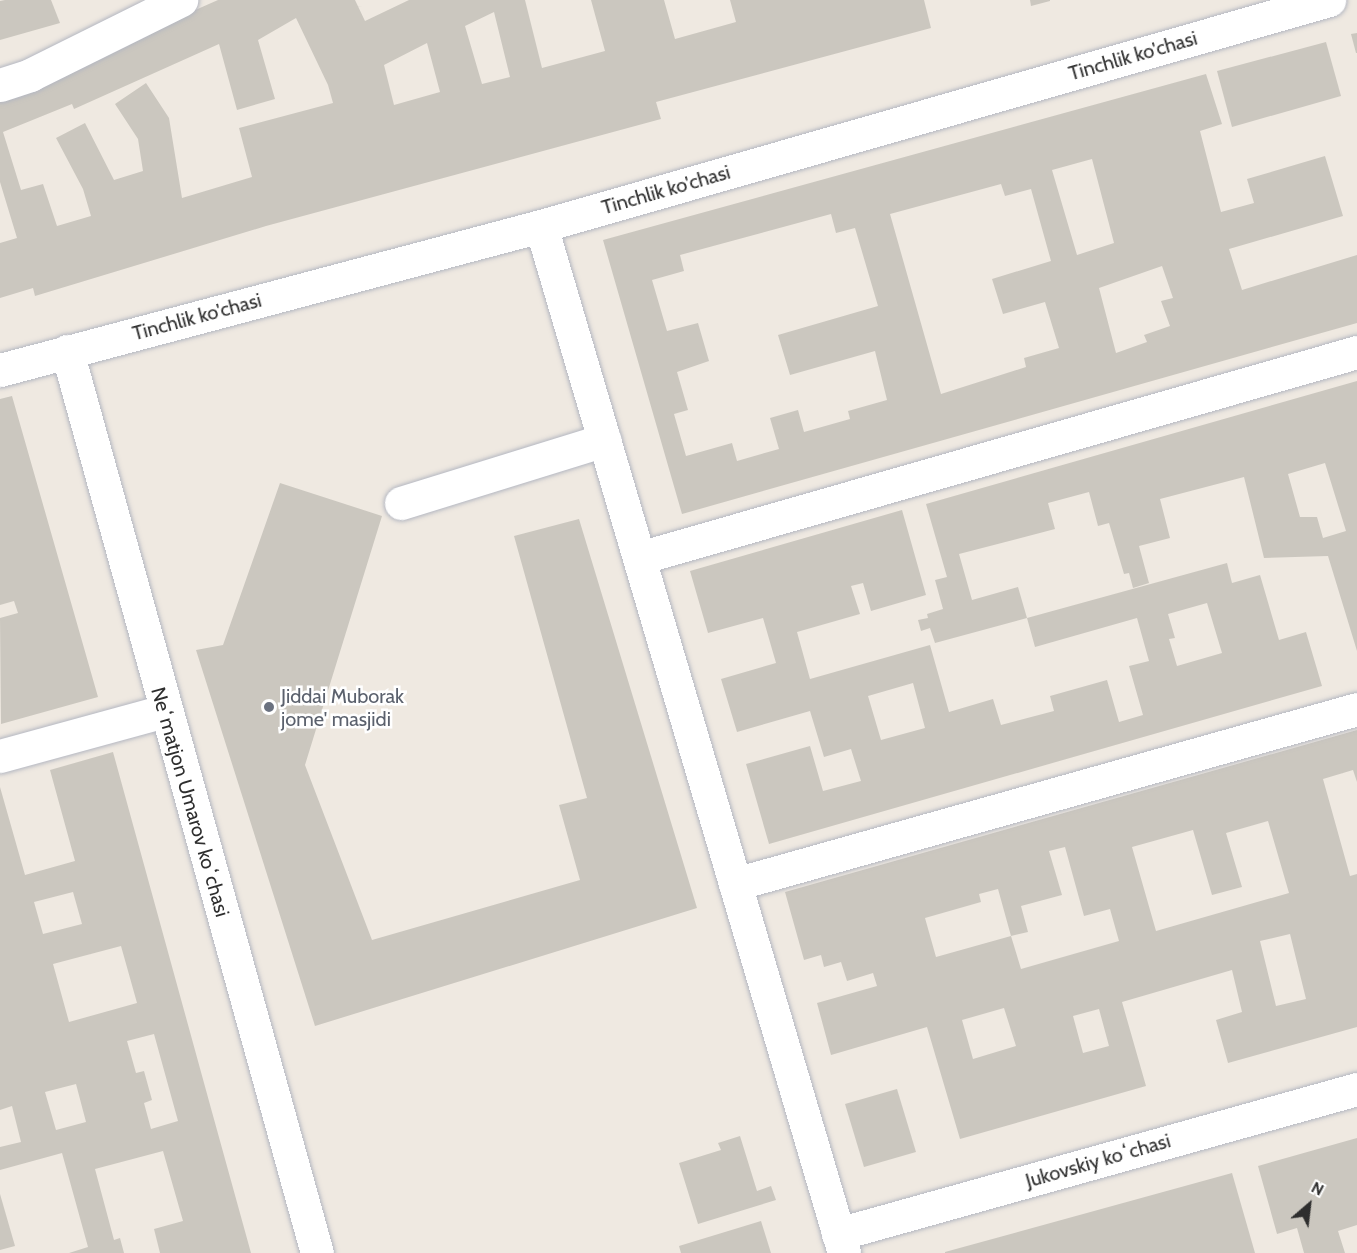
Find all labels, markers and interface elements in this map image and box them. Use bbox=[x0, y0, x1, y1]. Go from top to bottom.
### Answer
street label: Tinchlik ko'chasi bbox=[1066, 26, 1200, 86]
street label: Tinchlik ko'chasi bbox=[599, 160, 733, 220]
street label: Tinchlik ko'chasi bbox=[130, 288, 264, 346]
street label: Neʻmatjon Umarov koʻchasi bbox=[146, 684, 234, 920]
place label: Jiddai Muborak jome' masjidi bbox=[281, 684, 404, 731]
marker: Jiddai Muborak jome' masjidi bbox=[262, 700, 276, 714]
street label: Jukovskiy koʻchasi bbox=[1023, 1129, 1173, 1193]
north arrow bbox=[1279, 1175, 1339, 1235]
text: N bbox=[1308, 1178, 1327, 1200]

